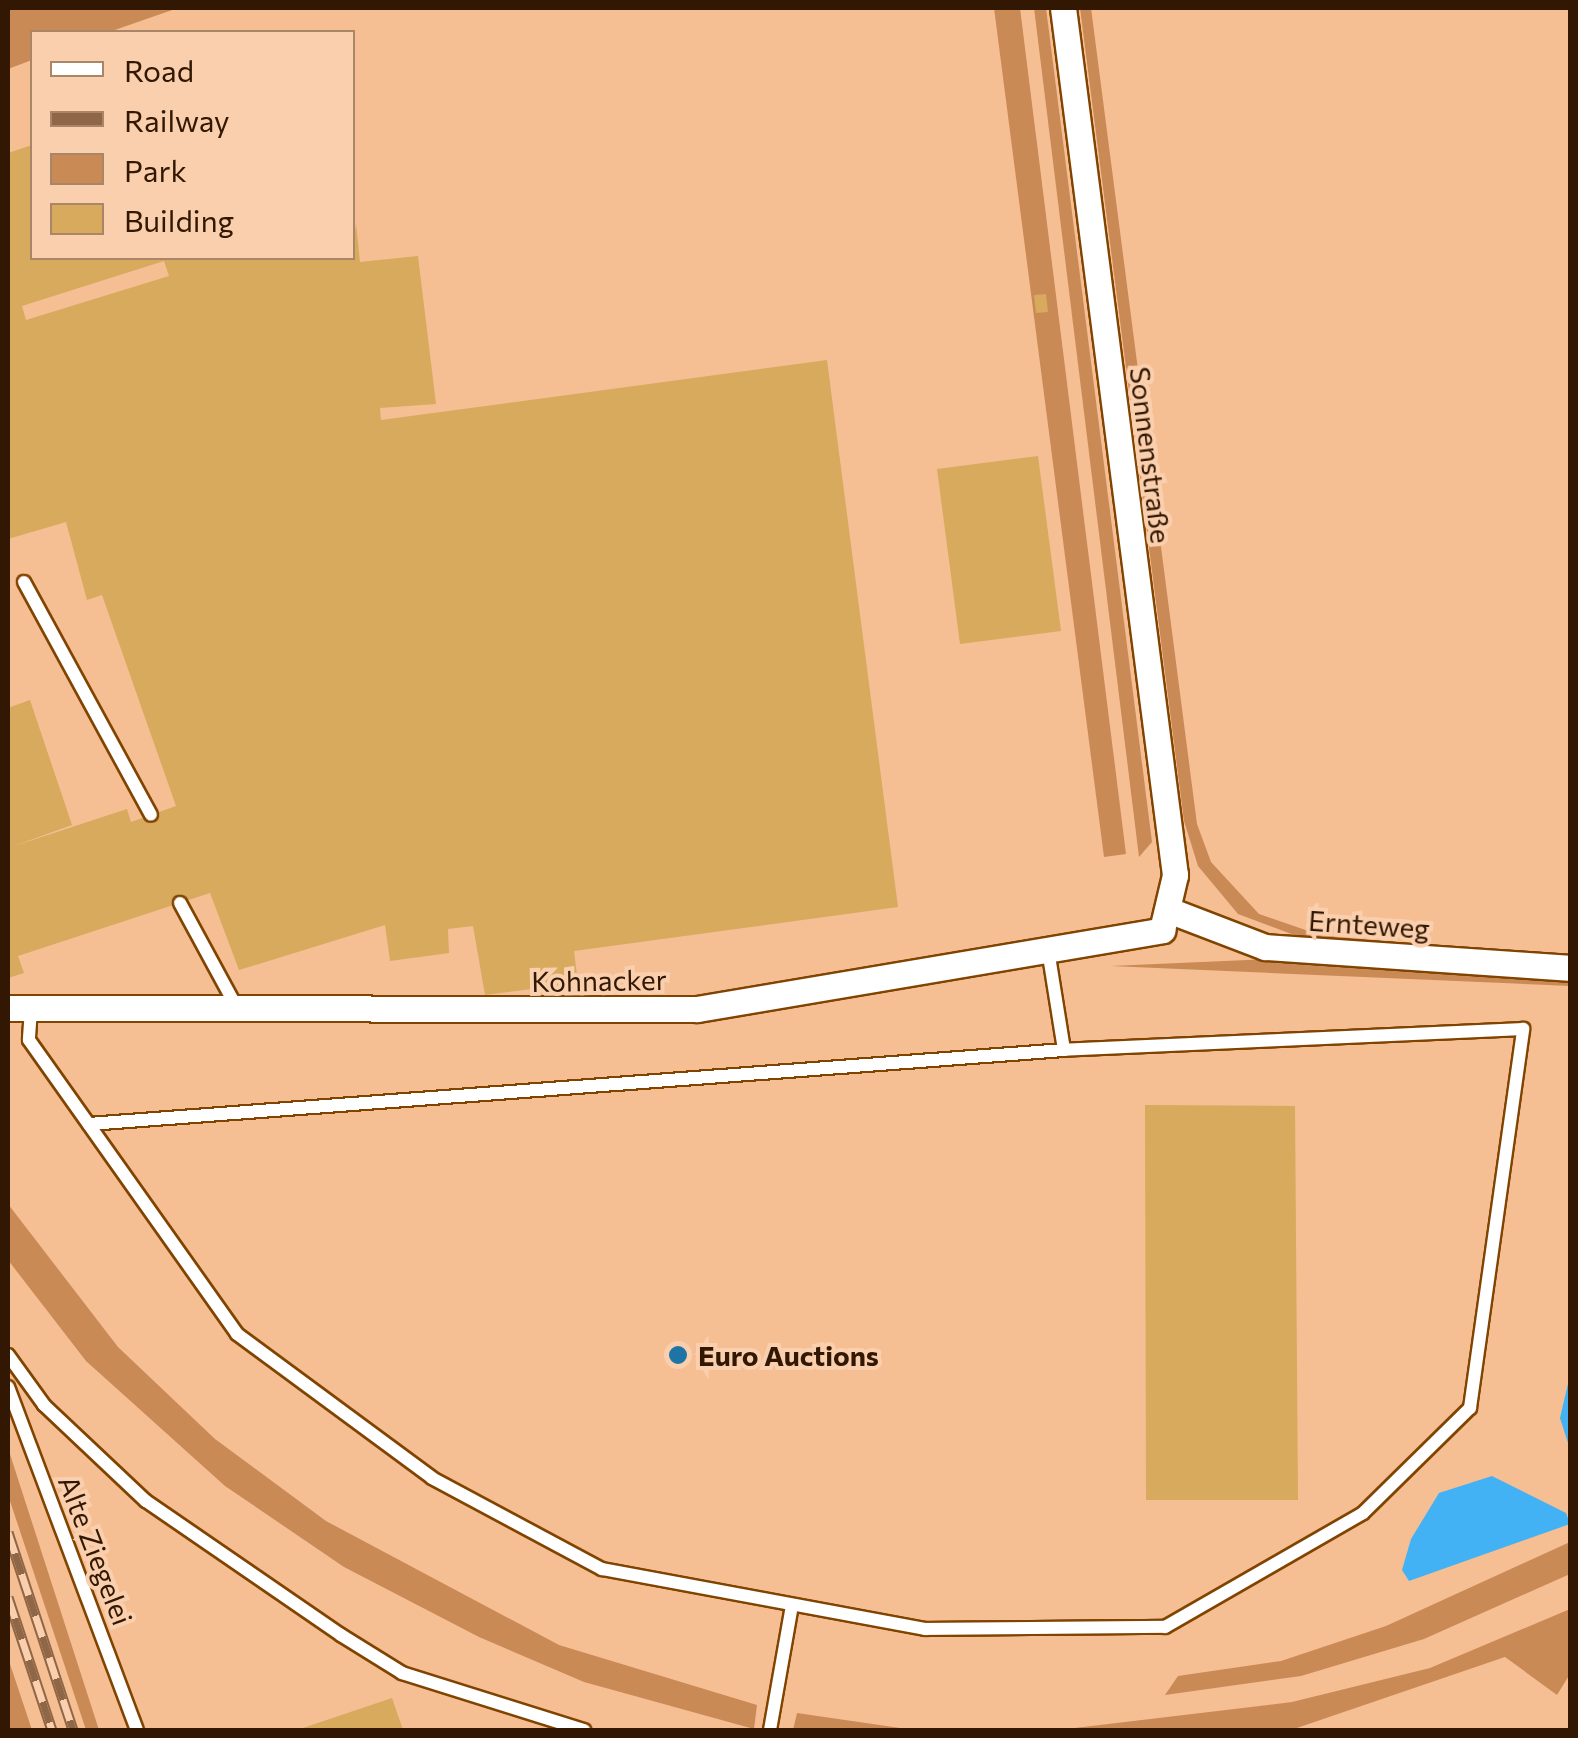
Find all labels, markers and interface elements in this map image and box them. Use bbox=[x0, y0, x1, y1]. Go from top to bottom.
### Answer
legend bbox=[30, 30, 355, 260]
text: Road bbox=[124, 51, 194, 88]
text: Railway bbox=[124, 101, 230, 138]
text: Park bbox=[124, 151, 187, 188]
text: Building bbox=[124, 201, 234, 238]
street label: Sonnenstraße bbox=[1124, 365, 1178, 545]
street label: Ernteweg bbox=[1307, 903, 1431, 945]
street label: Kohnacker bbox=[531, 962, 667, 998]
place label: Euro Auctions bbox=[698, 1338, 879, 1372]
marker: Euro Auctions bbox=[667, 1344, 689, 1366]
street label: Alte Ziegelei bbox=[52, 1471, 140, 1629]

